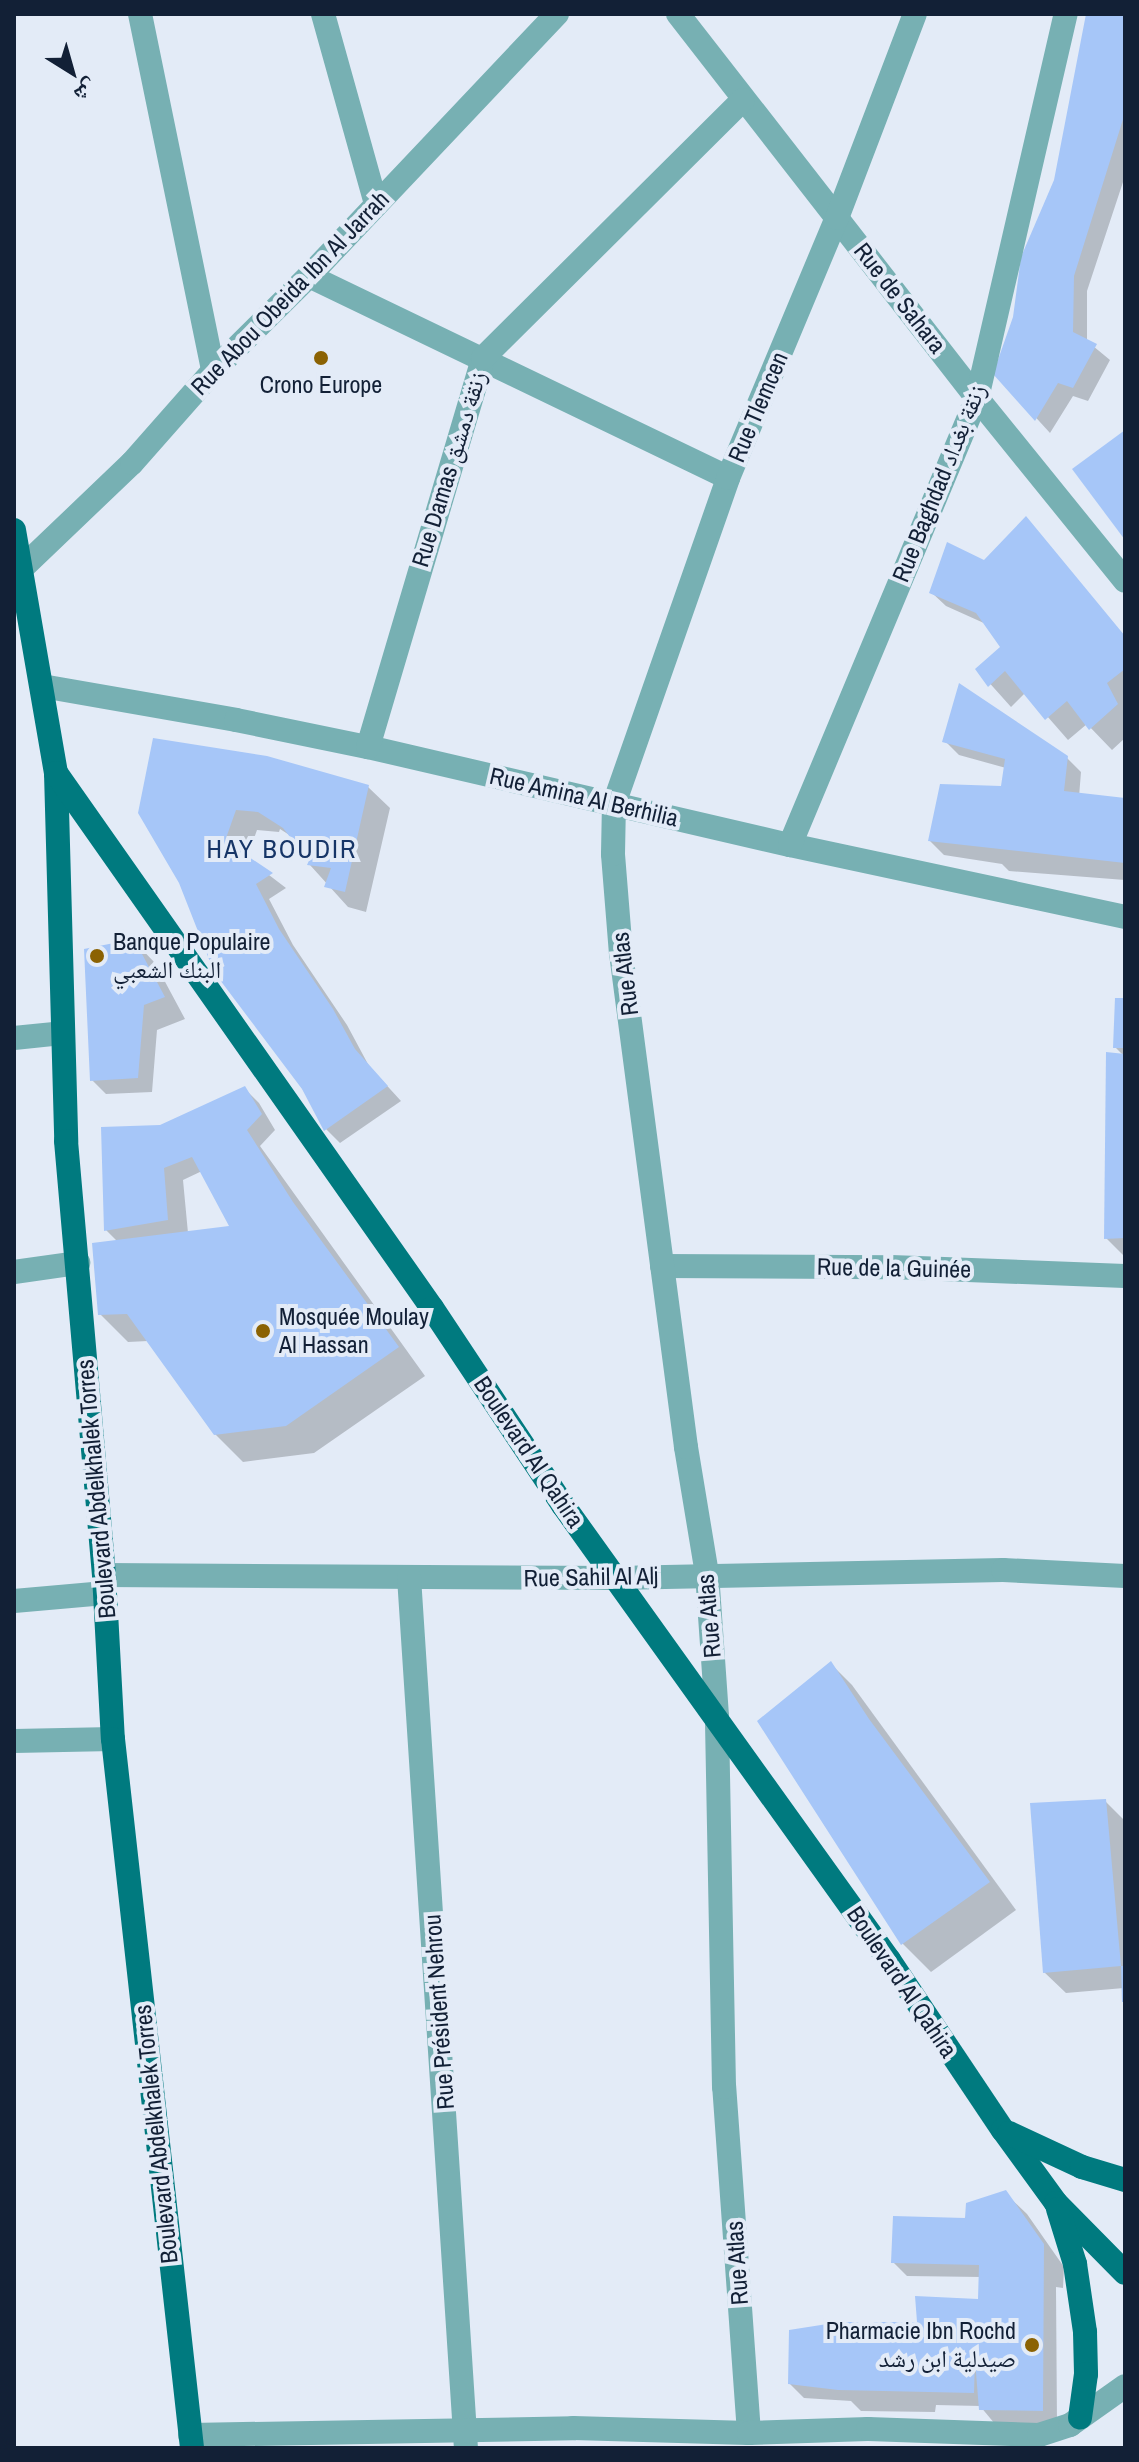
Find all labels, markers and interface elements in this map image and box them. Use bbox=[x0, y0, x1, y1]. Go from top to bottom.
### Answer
north arrow bbox=[32, 32, 112, 112]
text: ش bbox=[68, 72, 105, 110]
street label: Rue Abou Obeida Ibn Al Jarrah bbox=[184, 184, 396, 402]
street label: Rue de Sahara bbox=[848, 237, 952, 359]
street label: Rue Tlemcen bbox=[722, 348, 794, 466]
marker: Crono Europe bbox=[312, 349, 330, 367]
street label: Rue Damas زنقة دمشق bbox=[406, 368, 492, 570]
place label: Crono Europe bbox=[260, 371, 382, 399]
street label: Rue Baghdad زنقة بغداد bbox=[886, 380, 992, 586]
street label: Rue Amina Al Berhilia bbox=[486, 761, 682, 833]
district label: HAY BOUDIR bbox=[206, 833, 358, 865]
place label: Banque Populaire البنك الشعبي bbox=[113, 928, 271, 984]
street label: Rue Atlas bbox=[606, 930, 644, 1018]
marker: Banque Populaire البنك الشعبي bbox=[88, 947, 106, 965]
street label: Rue de la Guinée bbox=[817, 1252, 971, 1284]
place label: Mosquée Moulay Al Hassan bbox=[279, 1303, 429, 1359]
marker: Mosquée Moulay Al Hassan bbox=[254, 1322, 272, 1340]
street label: Boulevard Abdelkhalek Torres bbox=[70, 1358, 122, 1620]
street label: Boulevard Al Qahira bbox=[468, 1370, 590, 1534]
street label: Rue Sahil Al Alj bbox=[522, 1561, 660, 1593]
street label: Rue Atlas bbox=[691, 1572, 727, 1660]
street label: Boulevard Al Qahira bbox=[841, 1900, 963, 2064]
street label: Rue Président Nehrou bbox=[418, 1913, 460, 2111]
street label: Boulevard Abdelkhalek Torres bbox=[128, 2002, 184, 2266]
street label: Rue Atlas bbox=[720, 2219, 754, 2307]
place label: Pharmacie Ibn Rochd صيدلية ابن رشد bbox=[826, 2317, 1016, 2373]
marker: Pharmacie Ibn Rochd صيدلية ابن رشد bbox=[1023, 2336, 1041, 2354]

